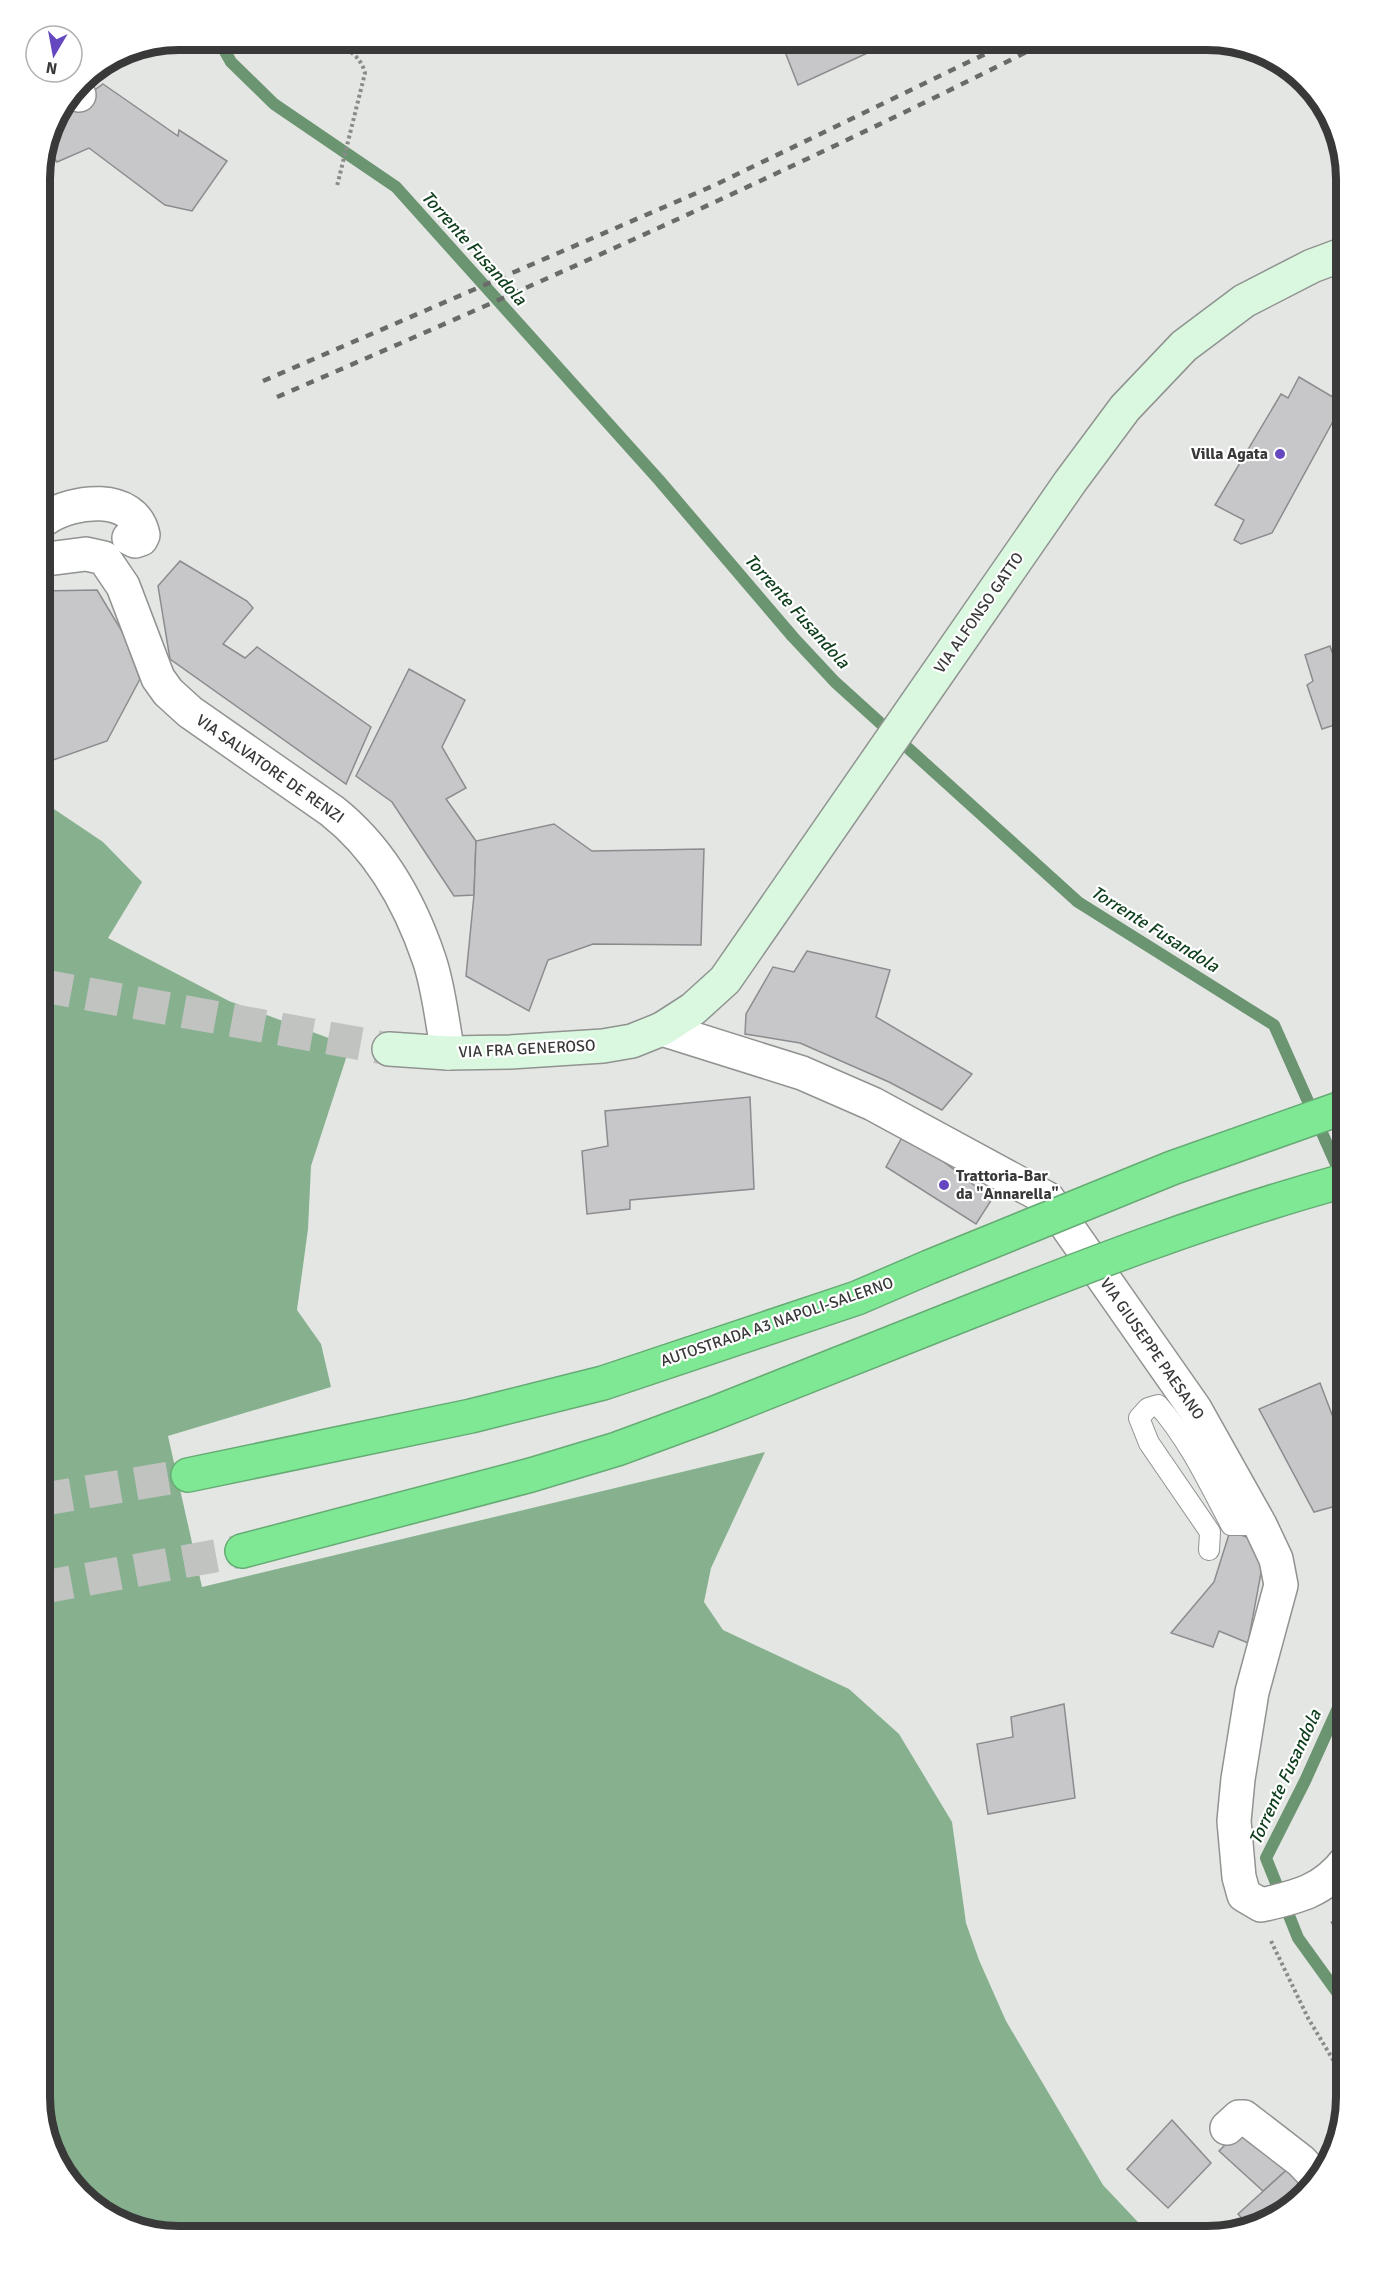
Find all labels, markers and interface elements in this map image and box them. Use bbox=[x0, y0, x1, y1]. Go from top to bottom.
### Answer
north arrow bbox=[24, 24, 84, 84]
text: N bbox=[44, 57, 59, 79]
water label: Torrente Fusandola bbox=[417, 186, 532, 310]
place label: Villa Agata bbox=[1191, 444, 1268, 464]
marker: Villa Agata bbox=[1273, 447, 1287, 461]
water label: Torrente Fusandola bbox=[740, 549, 855, 673]
street label: VIA ALFONSO GATTO bbox=[930, 549, 1028, 677]
street label: VIA SALVATORE DE RENZI bbox=[192, 710, 348, 828]
water label: Torrente Fusandola bbox=[1087, 881, 1224, 978]
street label: VIA FRA GENEROSO bbox=[458, 1035, 596, 1063]
place label: Trattoria-Bar da "Annarella" bbox=[956, 1166, 1059, 1204]
marker: Trattoria-Bar da "Annarella" bbox=[937, 1178, 951, 1192]
street label: AUTOSTRADA A3 NAPOLI-SALERNO bbox=[658, 1273, 896, 1371]
street label: VIA GIUSEPPE PAESANO bbox=[1095, 1274, 1209, 1424]
water label: Torrente Fusandola bbox=[1244, 1705, 1326, 1848]

